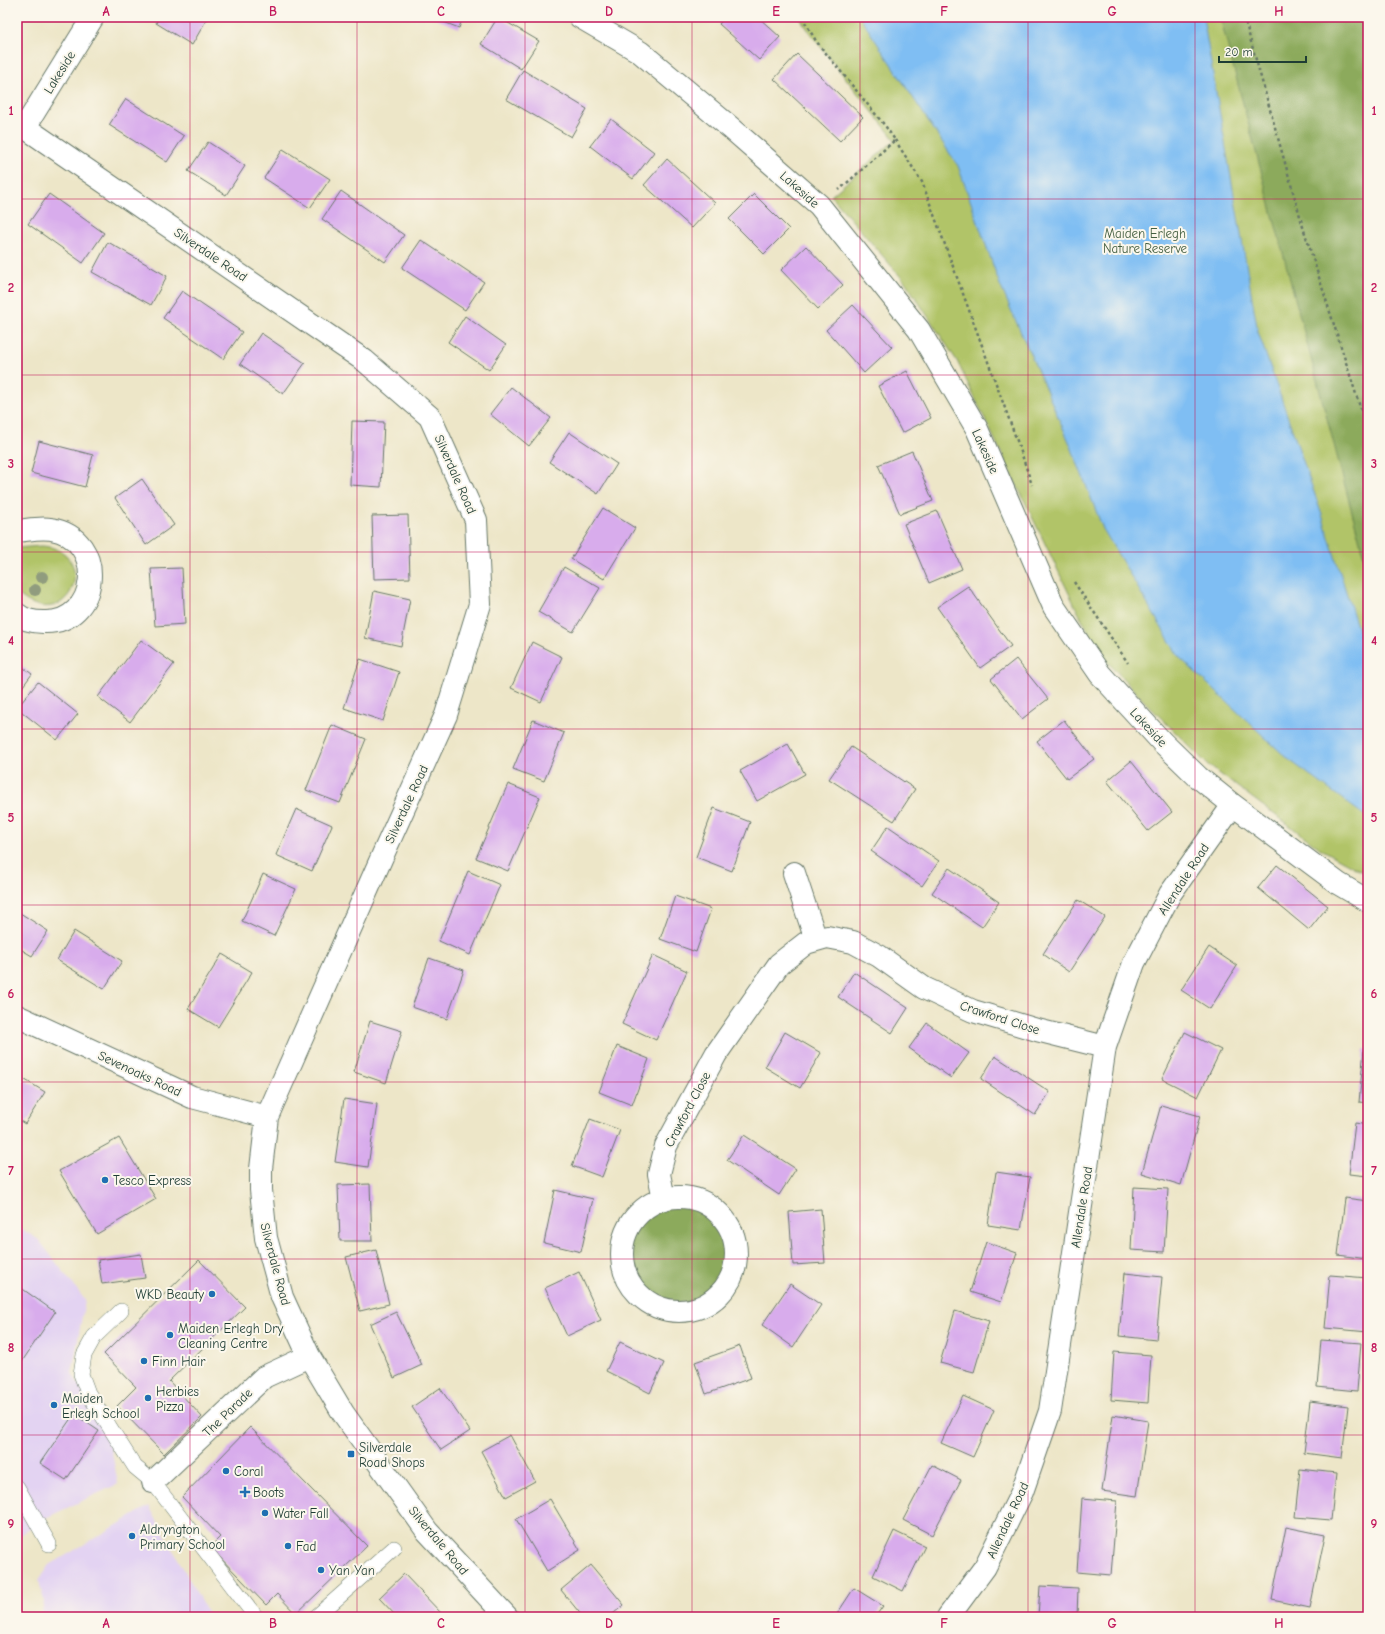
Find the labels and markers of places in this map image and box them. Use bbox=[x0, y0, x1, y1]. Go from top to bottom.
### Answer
place label: Tesco Express bbox=[113, 1173, 191, 1188]
marker: Tesco Express bbox=[100, 1175, 110, 1185]
place label: WKD Beauty bbox=[135, 1287, 204, 1302]
marker: WKD Beauty bbox=[207, 1289, 217, 1299]
place label: Maiden Erlegh Dry Cleaning Centre bbox=[178, 1321, 283, 1351]
marker: Maiden Erlegh Dry Cleaning Centre bbox=[165, 1330, 175, 1340]
place label: Finn Hair bbox=[152, 1354, 206, 1369]
marker: Finn Hair bbox=[139, 1356, 149, 1366]
place label: Herbies Pizza bbox=[156, 1384, 199, 1414]
place label: Maiden Erlegh School bbox=[62, 1391, 140, 1421]
marker: Herbies Pizza bbox=[143, 1393, 153, 1403]
marker: Maiden Erlegh School bbox=[49, 1400, 59, 1410]
place label: Silverdale Road Shops bbox=[359, 1440, 425, 1470]
marker: Silverdale Road Shops bbox=[346, 1449, 356, 1459]
place label: Coral bbox=[234, 1464, 263, 1479]
marker: Coral bbox=[221, 1466, 231, 1476]
place label: Boots bbox=[253, 1485, 284, 1500]
marker: Boots bbox=[240, 1487, 250, 1497]
place label: Water Fall bbox=[273, 1506, 329, 1521]
marker: Water Fall bbox=[260, 1508, 270, 1518]
place label: Aldryngton Primary School bbox=[140, 1522, 225, 1552]
marker: Aldryngton Primary School bbox=[127, 1531, 137, 1541]
place label: Fad bbox=[296, 1539, 316, 1554]
marker: Fad bbox=[283, 1541, 293, 1551]
place label: Yan Yan bbox=[329, 1563, 375, 1578]
marker: Yan Yan bbox=[316, 1565, 326, 1575]

